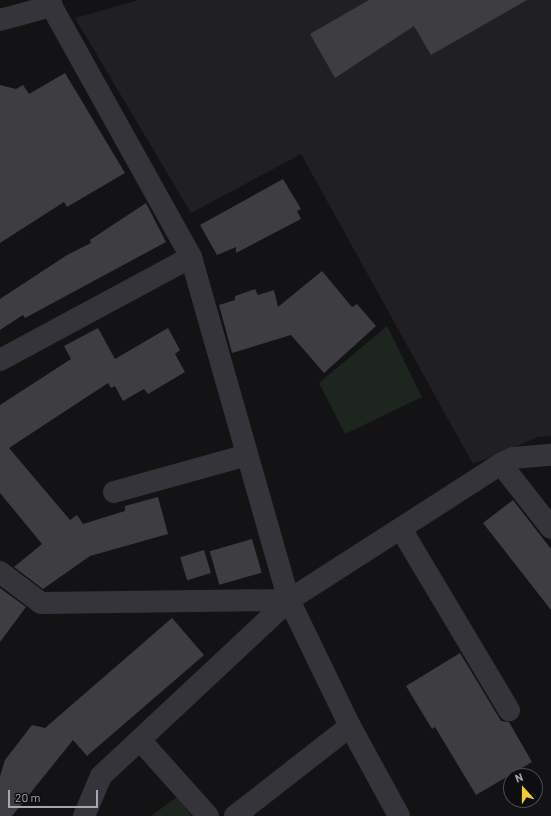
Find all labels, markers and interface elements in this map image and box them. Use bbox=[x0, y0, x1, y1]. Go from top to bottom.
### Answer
north arrow bbox=[503, 768, 543, 808]
text: N bbox=[513, 770, 525, 785]
scale bar bbox=[10, 782, 100, 808]
text: 20 m bbox=[15, 790, 41, 804]

